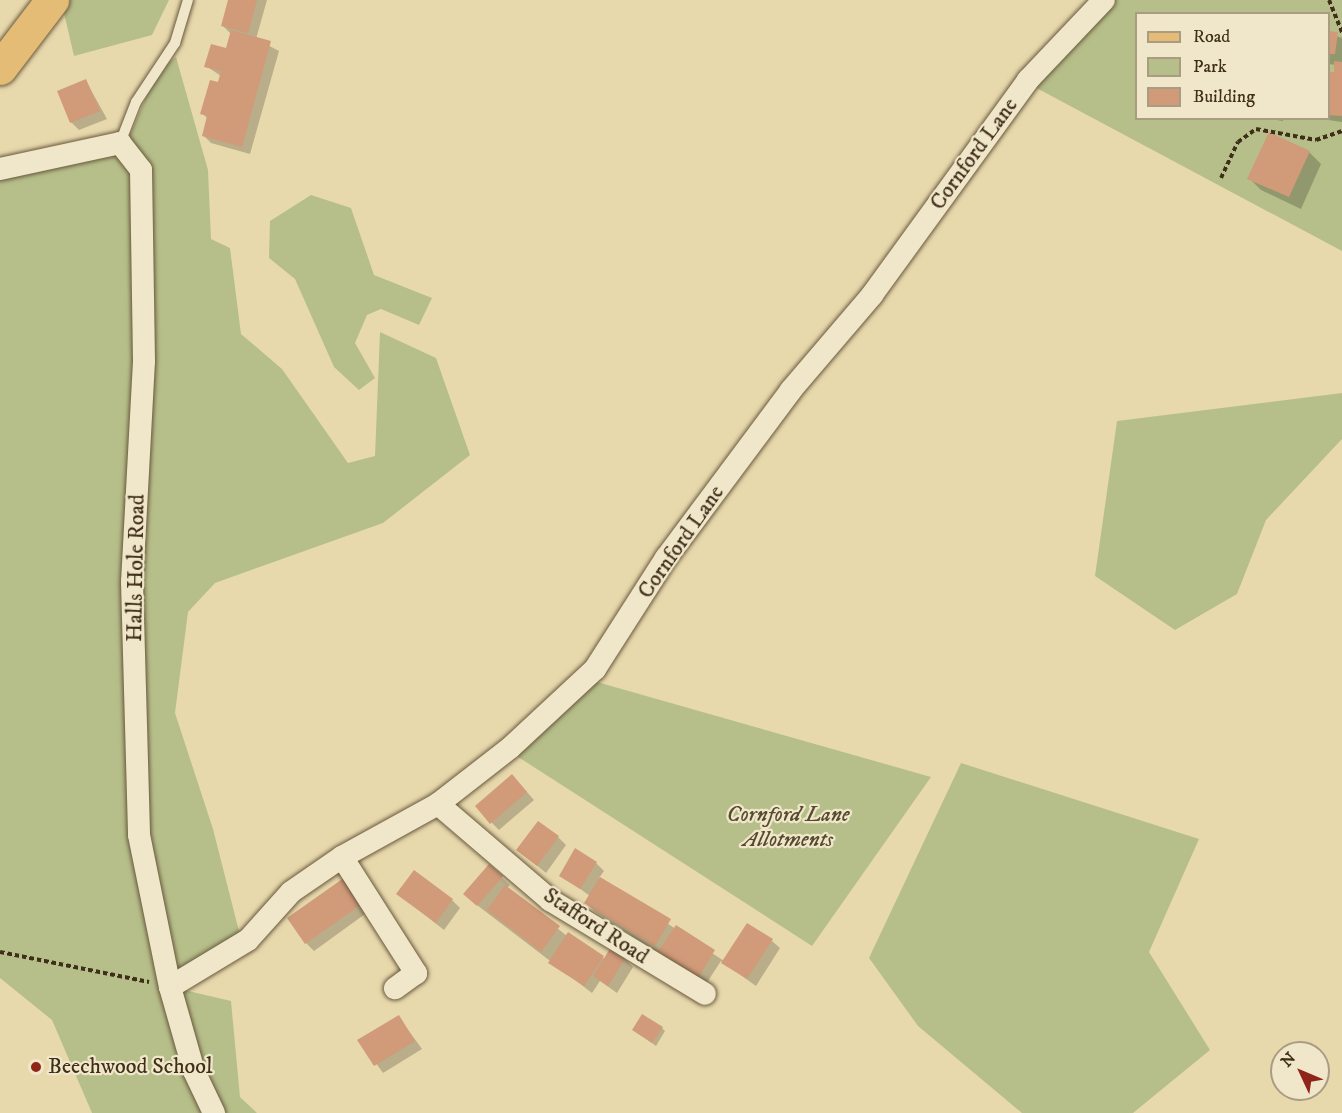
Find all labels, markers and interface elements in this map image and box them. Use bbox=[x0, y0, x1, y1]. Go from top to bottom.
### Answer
legend bbox=[1135, 12, 1330, 120]
text: Road bbox=[1193, 26, 1230, 48]
text: Park bbox=[1193, 56, 1227, 78]
text: Building bbox=[1193, 86, 1255, 108]
street label: Cornford Lane bbox=[925, 93, 1023, 215]
street label: Cornford Lane bbox=[632, 480, 730, 604]
street label: Halls Hole Road bbox=[122, 494, 150, 642]
park label: Cornford Lane Allotments bbox=[727, 801, 849, 852]
street label: Stafford Road bbox=[538, 882, 654, 970]
north arrow bbox=[1270, 1041, 1330, 1101]
text: N bbox=[1277, 1048, 1300, 1072]
place label: Beechwood School bbox=[48, 1054, 213, 1080]
marker: Beechwood School bbox=[29, 1060, 43, 1074]

